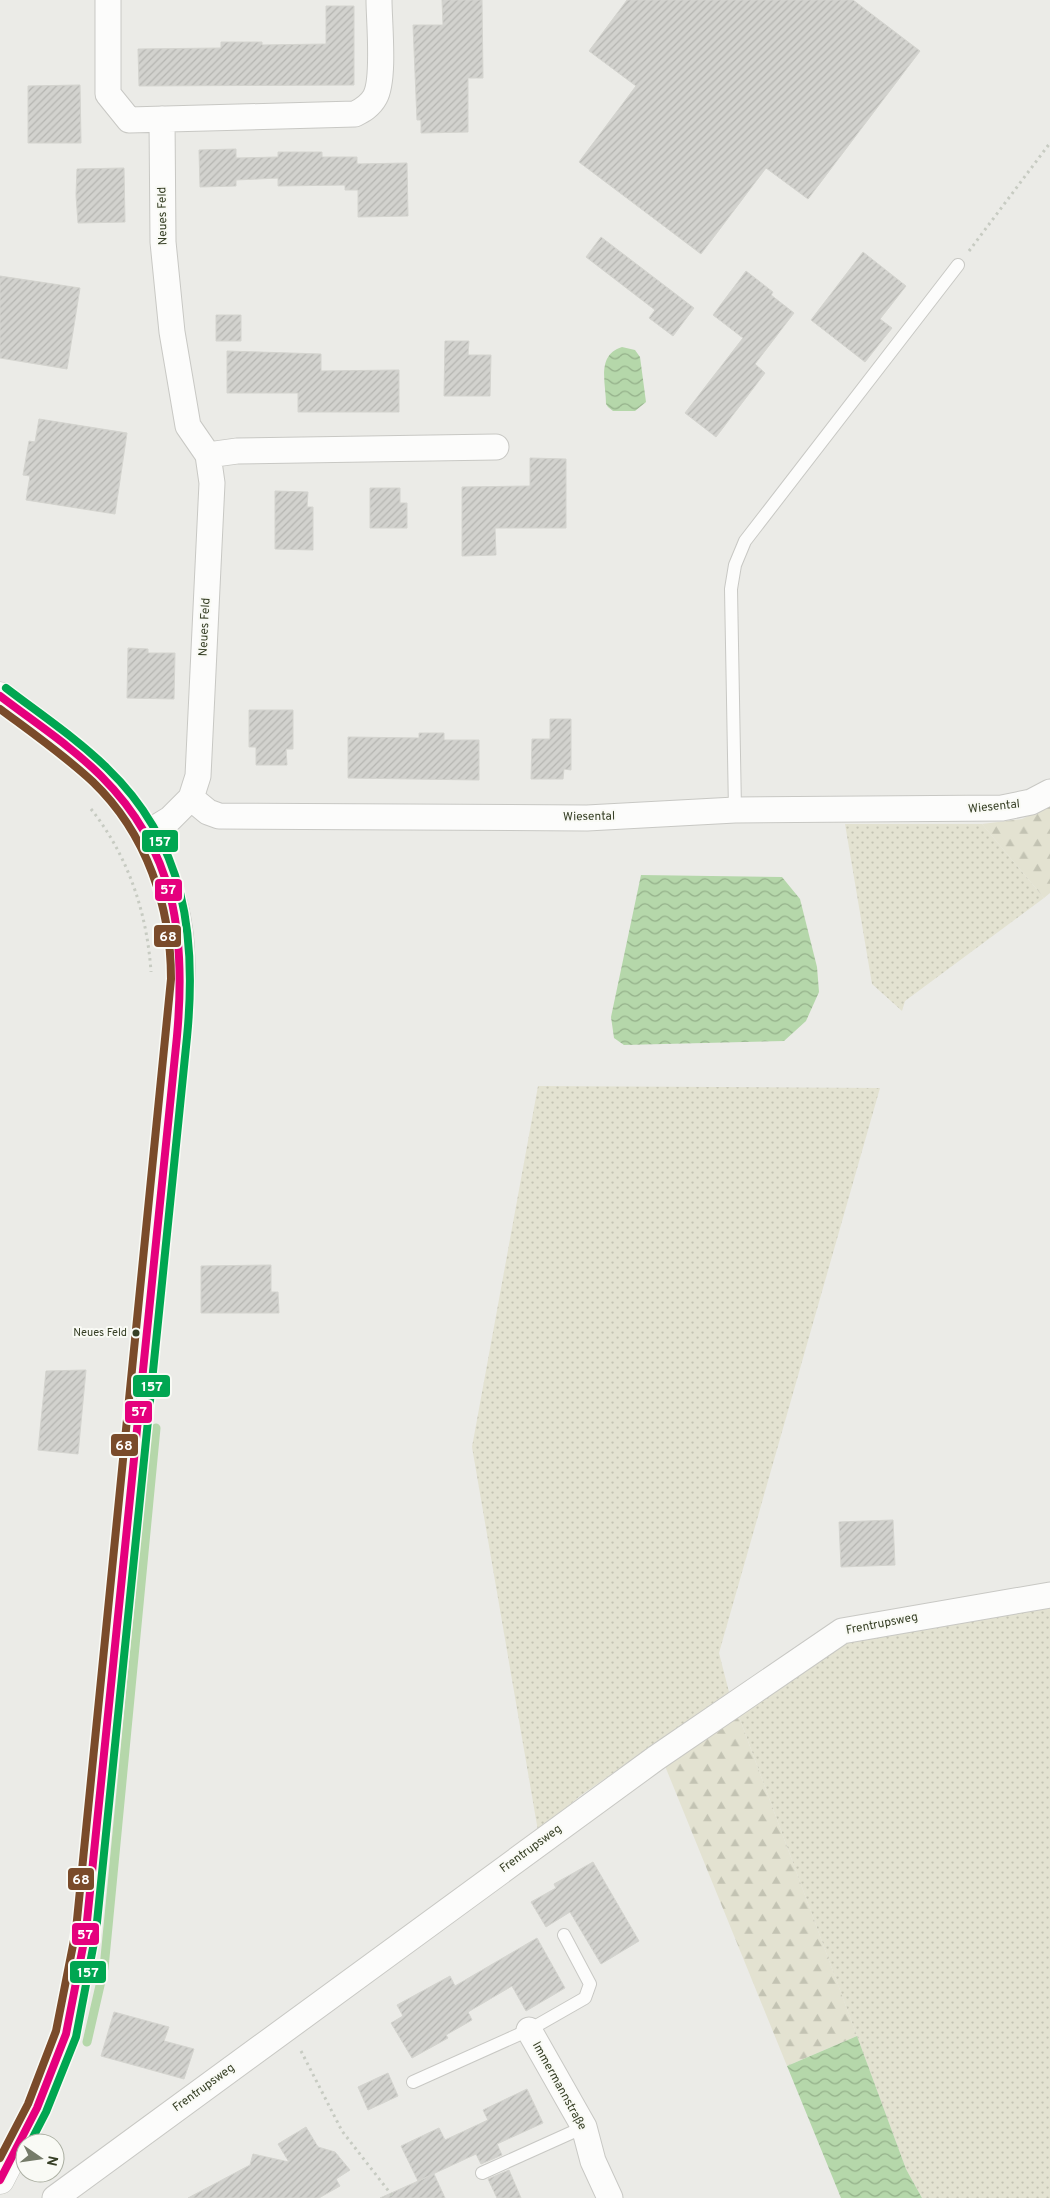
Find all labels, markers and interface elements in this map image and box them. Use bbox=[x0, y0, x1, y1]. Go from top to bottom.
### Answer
street label: Neues Feld bbox=[154, 187, 172, 245]
street label: Neues Feld bbox=[195, 597, 215, 657]
street label: Wiesental bbox=[967, 796, 1021, 818]
street label: Wiesental bbox=[563, 809, 615, 825]
line badge: 157 bbox=[141, 829, 179, 853]
text: 157 bbox=[149, 834, 171, 851]
line badge: 57 bbox=[154, 878, 183, 902]
text: 57 bbox=[160, 882, 176, 899]
line badge: 68 bbox=[153, 924, 182, 948]
text: 68 bbox=[159, 929, 177, 946]
place label: Neues Feld bbox=[73, 1326, 127, 1340]
marker: Neues Feld bbox=[131, 1328, 141, 1338]
line badge: 157 bbox=[132, 1374, 171, 1398]
text: 157 bbox=[141, 1379, 163, 1396]
line badge: 57 bbox=[124, 1400, 153, 1424]
text: 57 bbox=[131, 1404, 147, 1421]
line badge: 68 bbox=[110, 1433, 139, 1457]
text: 68 bbox=[115, 1438, 133, 1455]
street label: Frentrupsweg bbox=[845, 1609, 919, 1639]
street label: Frentrupsweg bbox=[497, 1821, 565, 1877]
line badge: 68 bbox=[67, 1867, 95, 1891]
text: 68 bbox=[72, 1872, 90, 1889]
line badge: 57 bbox=[71, 1922, 100, 1946]
text: 57 bbox=[77, 1927, 93, 1944]
line badge: 157 bbox=[69, 1960, 107, 1984]
text: 157 bbox=[77, 1965, 99, 1982]
street label: Immermannstraße bbox=[528, 2039, 590, 2133]
street label: Frentrupsweg bbox=[170, 2060, 238, 2116]
north arrow bbox=[15, 2133, 65, 2183]
text: N bbox=[42, 2154, 61, 2167]

